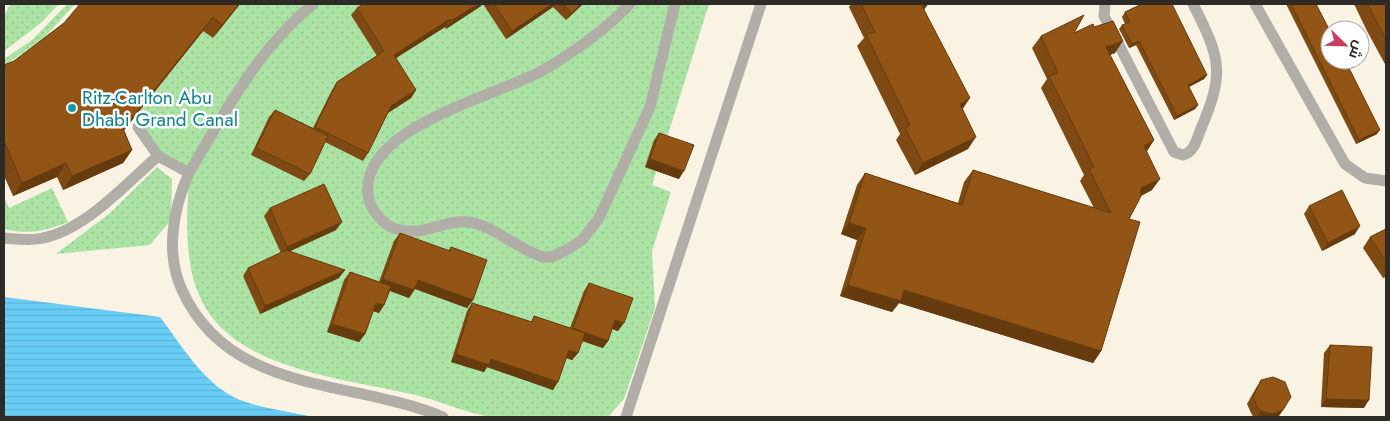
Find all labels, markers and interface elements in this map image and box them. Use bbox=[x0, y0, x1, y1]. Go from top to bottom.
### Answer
north arrow bbox=[1320, 20, 1370, 70]
text: ش bbox=[1344, 38, 1370, 62]
place label: Ritz-Carlton Abu Dhabi Grand Canal bbox=[82, 84, 238, 133]
marker: Ritz-Carlton Abu Dhabi Grand Canal bbox=[66, 102, 78, 114]

